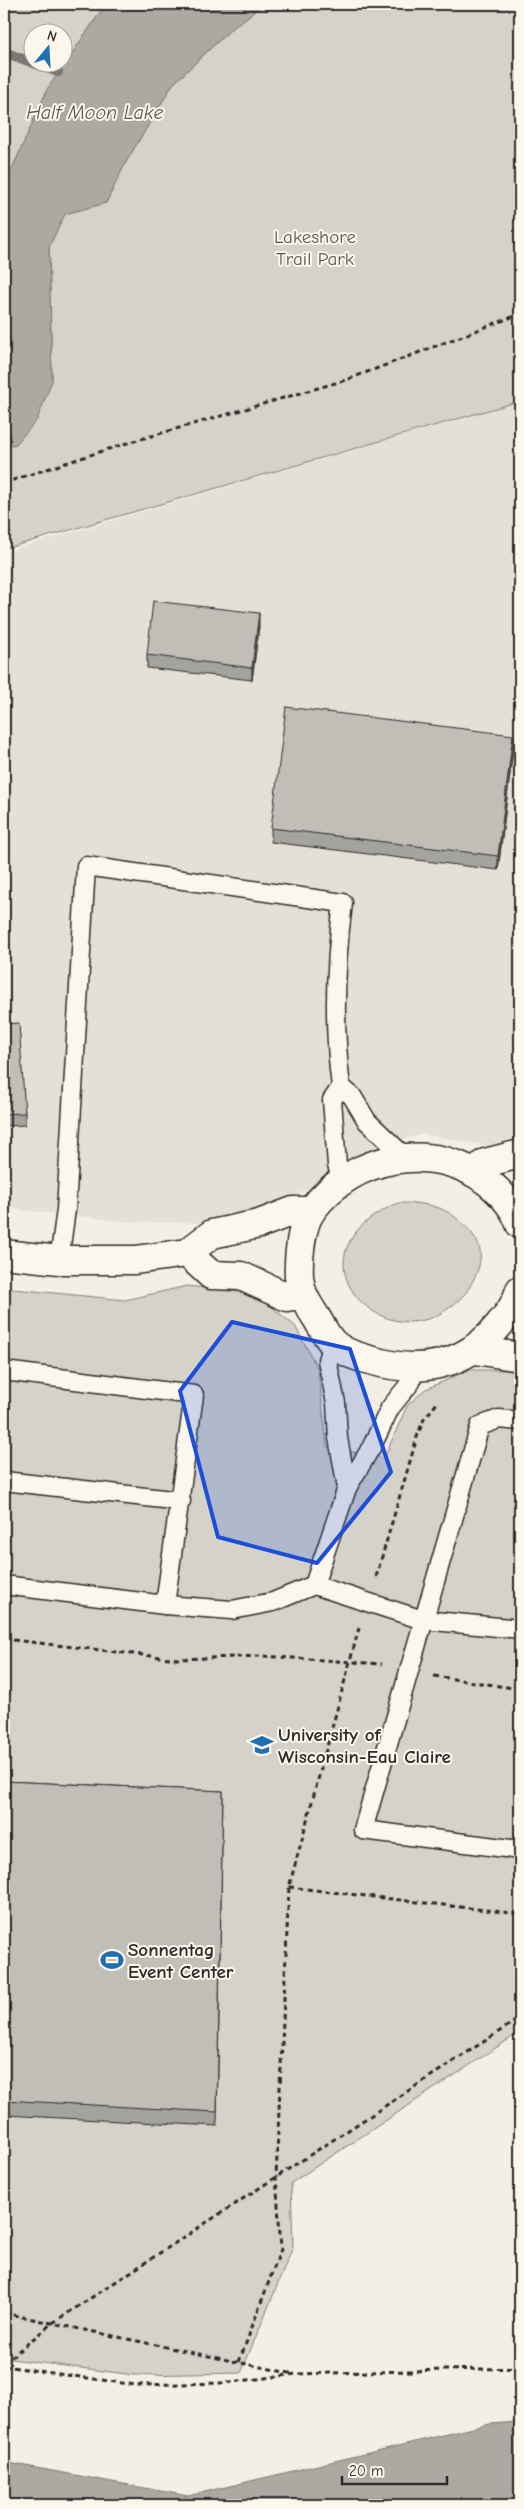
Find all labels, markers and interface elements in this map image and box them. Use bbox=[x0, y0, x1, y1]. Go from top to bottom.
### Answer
north arrow bbox=[22, 22, 72, 72]
text: N bbox=[45, 27, 59, 46]
water label: Half Moon Lake bbox=[26, 101, 164, 124]
park label: Lakeshore Trail Park bbox=[274, 226, 356, 270]
place label: University of Wisconsin-Eau Claire bbox=[278, 1724, 451, 1768]
school or university icon: University of Wisconsin-Eau Claire bbox=[249, 1732, 275, 1758]
place label: Sonnentag Event Center bbox=[128, 1939, 234, 1983]
sports icon: Sonnentag Event Center bbox=[99, 1947, 125, 1973]
scale bar bbox=[342, 2454, 446, 2486]
text: 20 m bbox=[349, 2462, 383, 2480]

